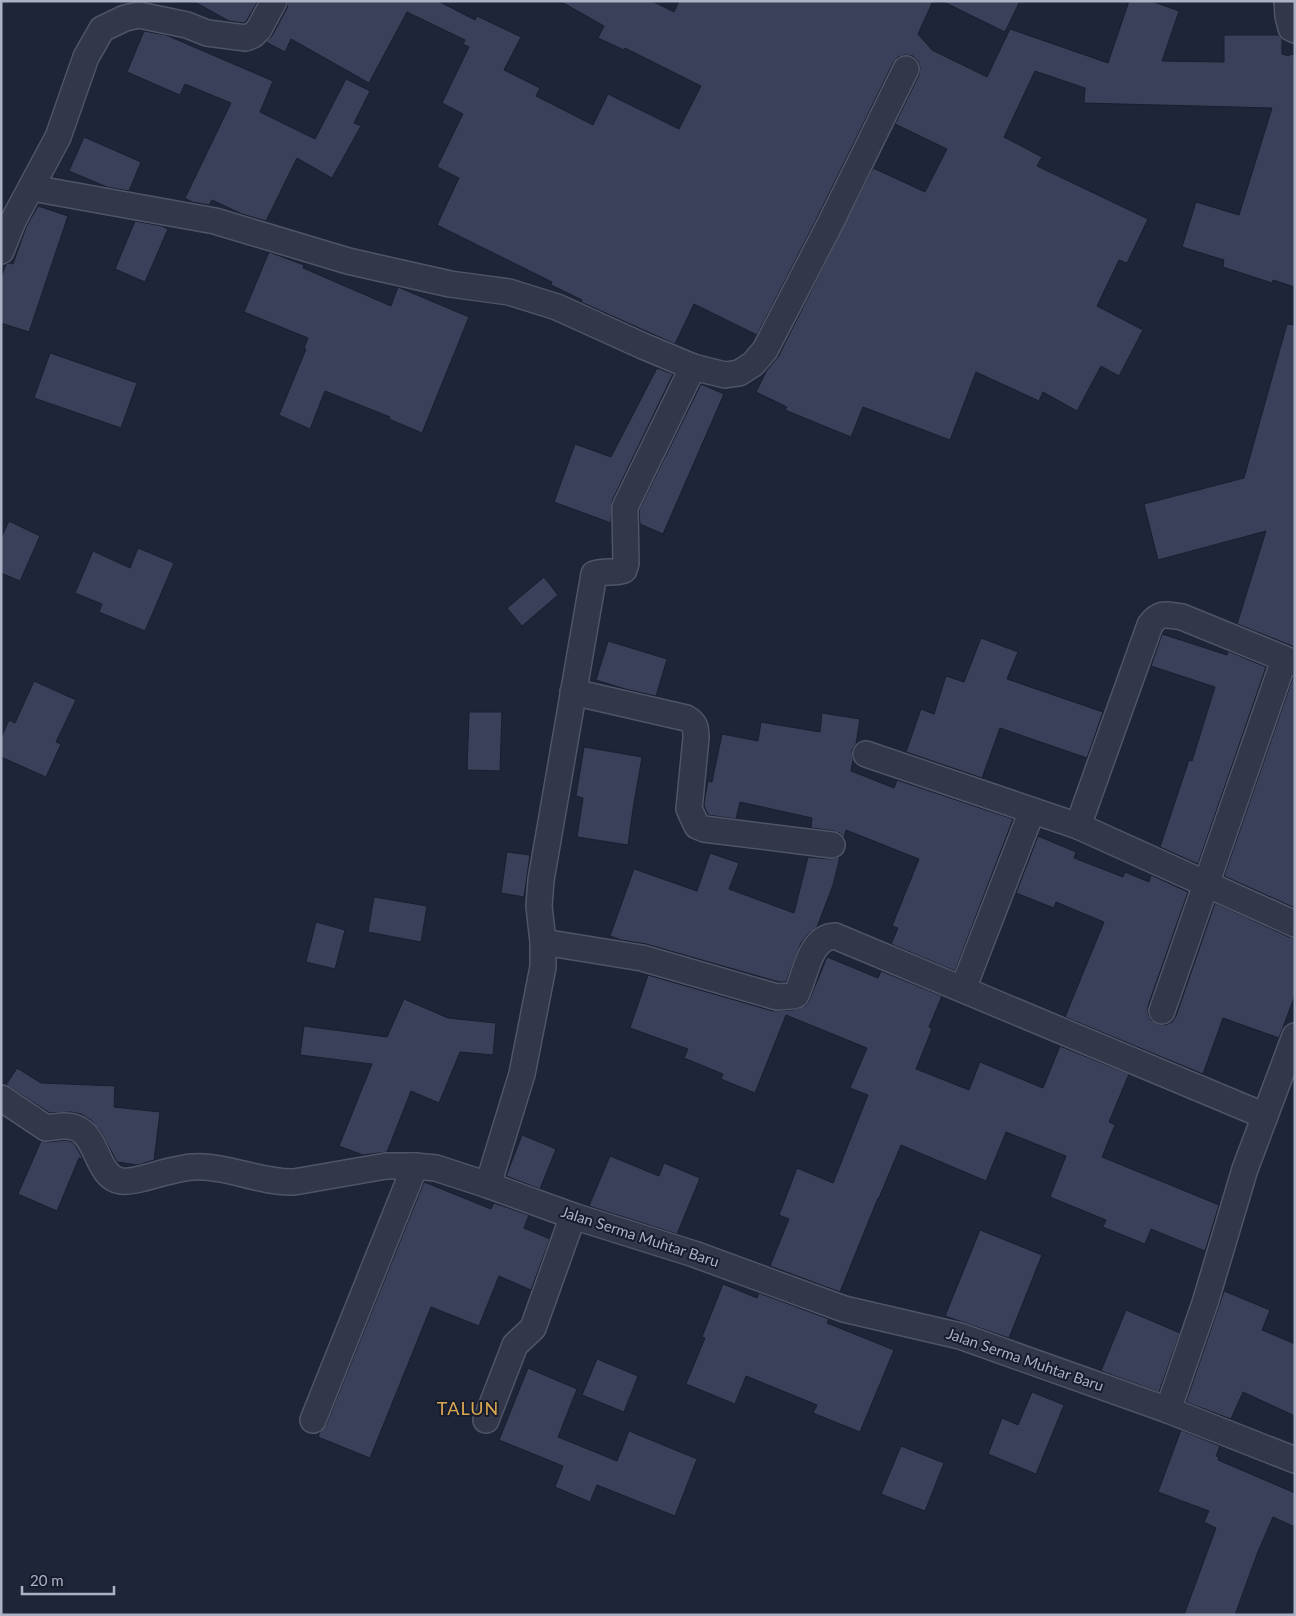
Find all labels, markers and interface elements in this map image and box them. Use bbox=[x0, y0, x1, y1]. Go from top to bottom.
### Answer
street label: Jalan Serma Muhtar Baru bbox=[559, 1202, 722, 1270]
street label: Jalan Serma Muhtar Baru bbox=[944, 1324, 1106, 1394]
district label: TALUN bbox=[437, 1397, 499, 1419]
scale bar bbox=[22, 1564, 115, 1596]
text: 20 m bbox=[30, 1571, 64, 1589]

